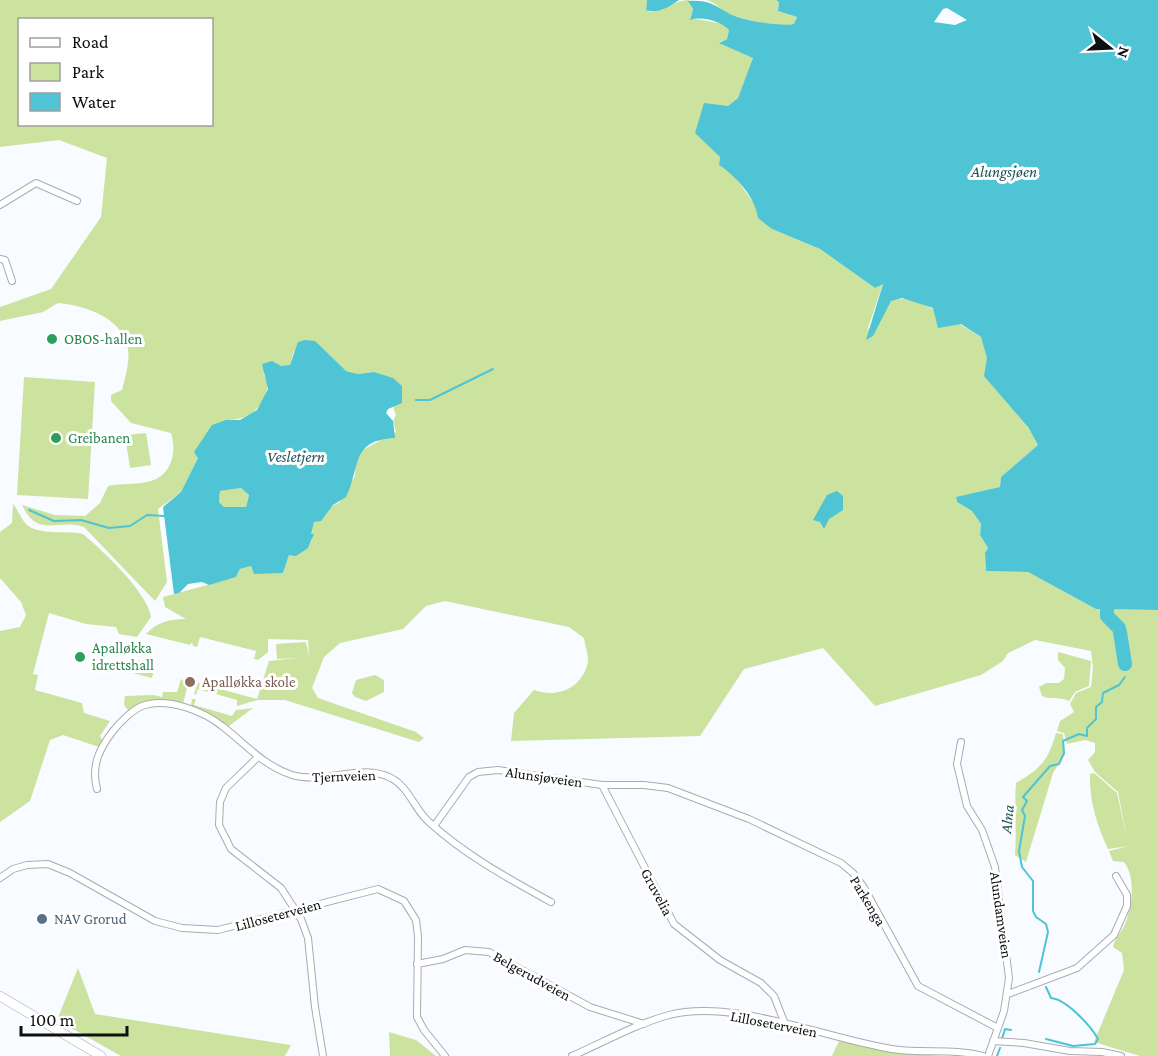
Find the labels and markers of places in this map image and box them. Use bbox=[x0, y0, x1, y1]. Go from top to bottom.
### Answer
place label: OBOS-hallen bbox=[64, 331, 142, 347]
marker: OBOS-hallen bbox=[45, 332, 59, 346]
place label: Greibanen bbox=[68, 430, 130, 446]
marker: Greibanen bbox=[49, 431, 63, 445]
place label: Apalløkka idrettshall bbox=[92, 640, 154, 673]
marker: Apalløkka idrettshall bbox=[73, 650, 87, 664]
place label: Apalløkka skole bbox=[202, 674, 296, 691]
marker: Apalløkka skole bbox=[183, 675, 197, 689]
place label: NAV Grorud bbox=[54, 911, 127, 927]
marker: NAV Grorud bbox=[35, 912, 49, 926]

